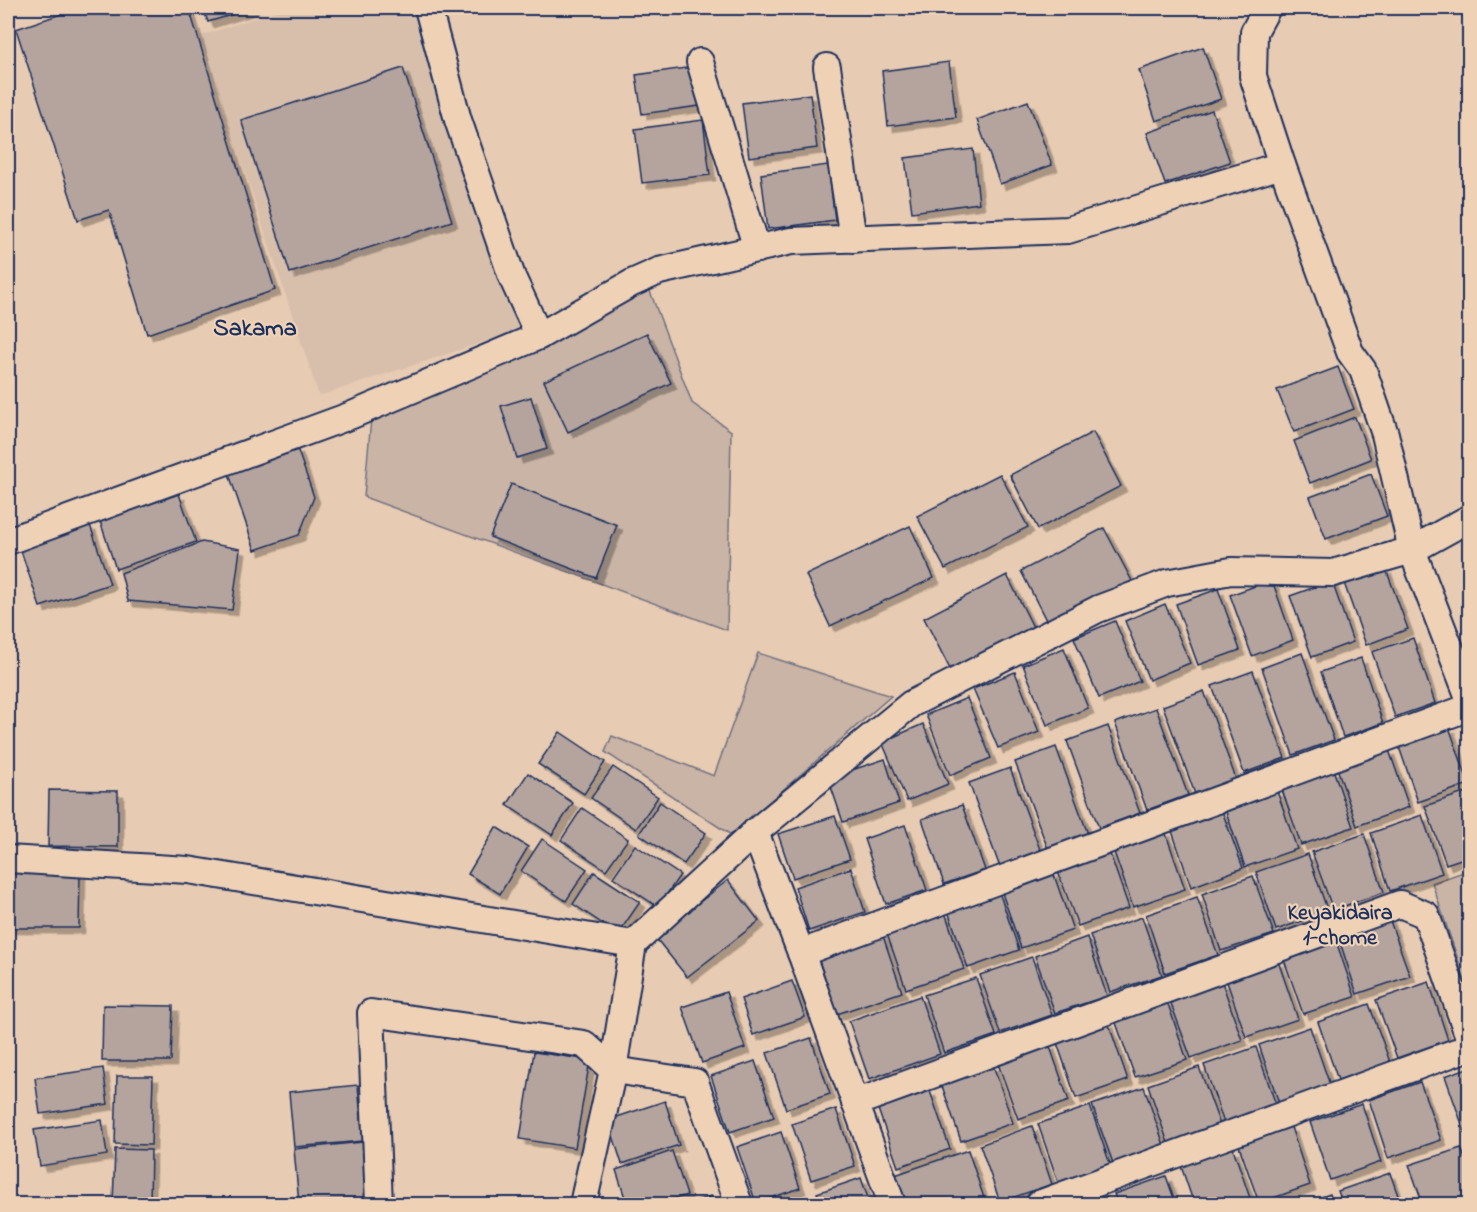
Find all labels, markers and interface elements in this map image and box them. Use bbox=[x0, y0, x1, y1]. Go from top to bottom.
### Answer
district label: Sakama bbox=[213, 312, 297, 347]
district label: Keyakidaira 1-chome bbox=[1287, 898, 1393, 955]

